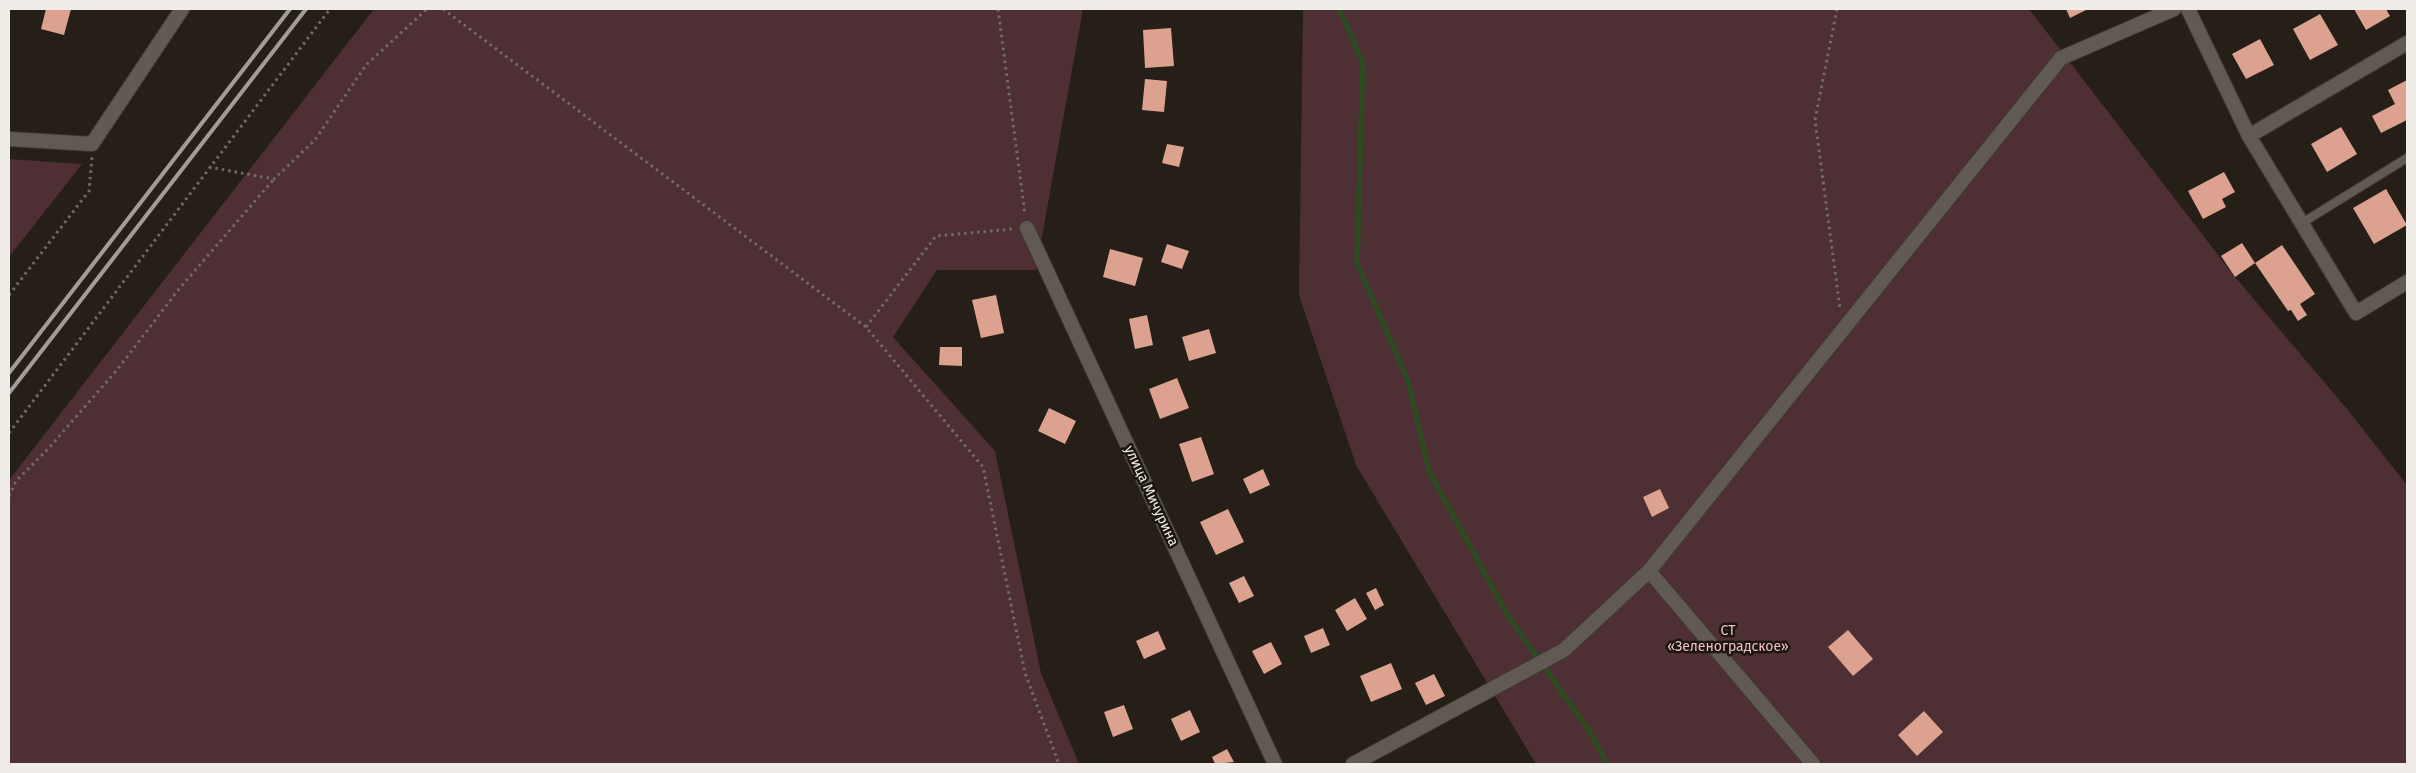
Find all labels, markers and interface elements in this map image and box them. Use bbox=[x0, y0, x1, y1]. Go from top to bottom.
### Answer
street label: улица Мичурина bbox=[1120, 443, 1182, 549]
park label: СТ «Зеленоградское» bbox=[1667, 623, 1789, 656]

